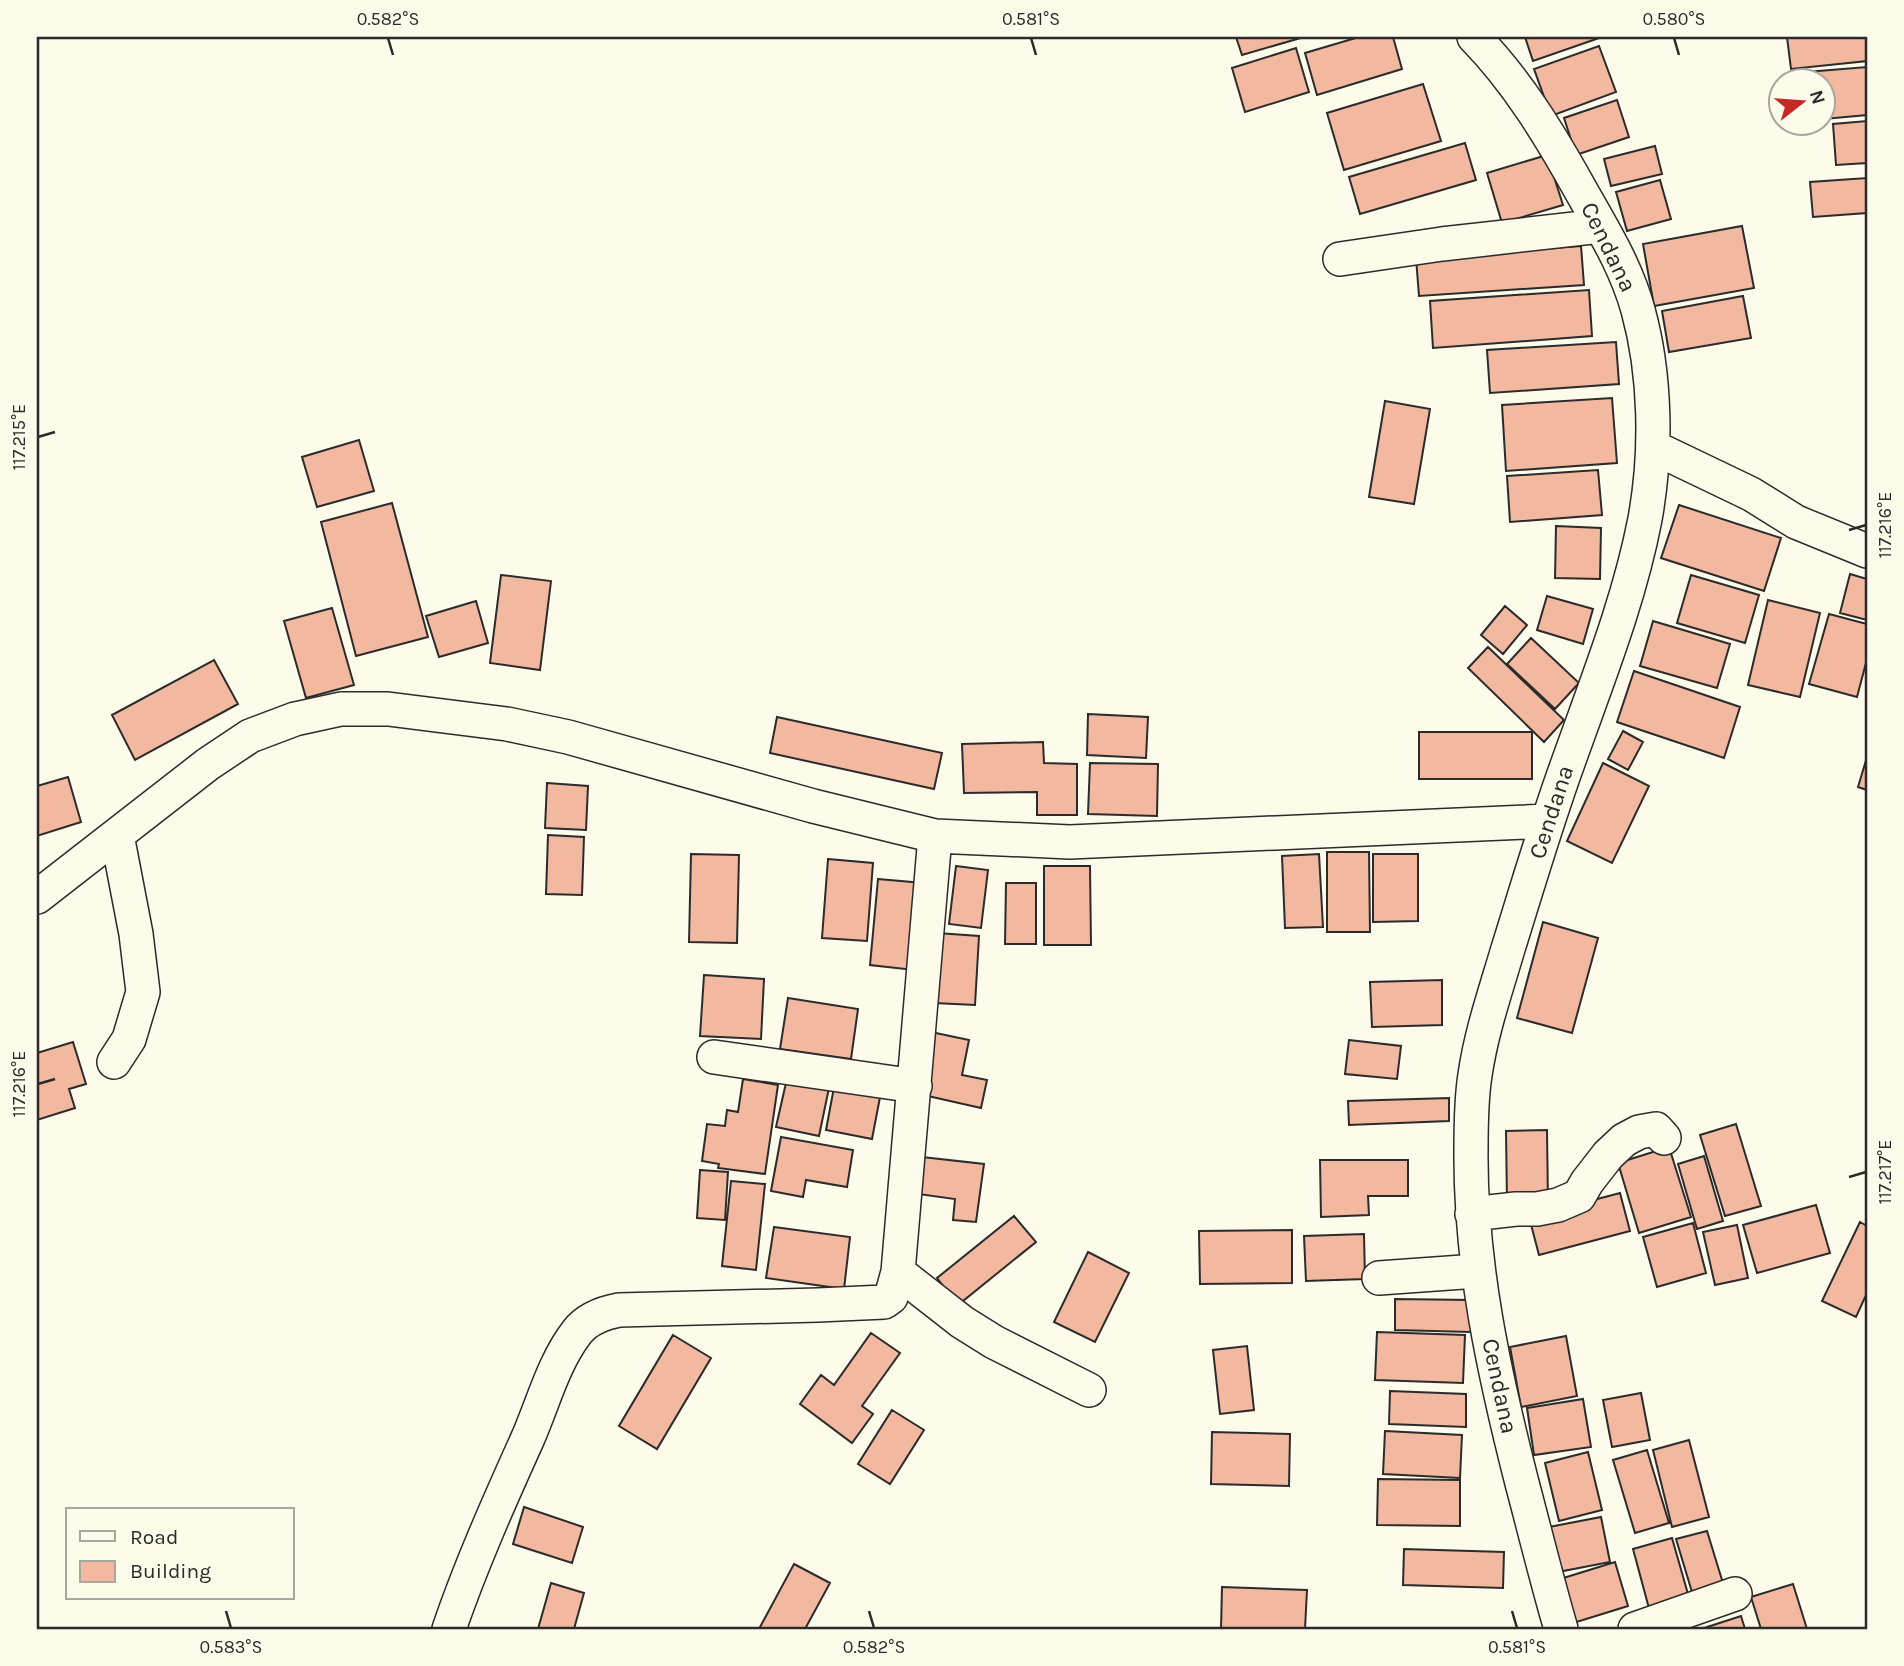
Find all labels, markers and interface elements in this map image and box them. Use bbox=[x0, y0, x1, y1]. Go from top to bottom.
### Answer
text: 0.582°S bbox=[357, 8, 419, 30]
text: 0.581°S bbox=[1002, 8, 1060, 30]
text: 0.580°S bbox=[1643, 8, 1705, 30]
north arrow bbox=[1768, 66, 1838, 136]
text: N bbox=[1805, 88, 1830, 107]
street label: Cendana bbox=[1575, 197, 1643, 297]
text: 117.215°E bbox=[8, 404, 30, 470]
text: 117.216°E bbox=[1874, 492, 1896, 558]
street label: Cendana bbox=[1523, 762, 1579, 862]
text: 117.216°E bbox=[8, 1051, 30, 1117]
text: 117.217°E bbox=[1874, 1140, 1896, 1204]
street label: Cendana bbox=[1476, 1336, 1524, 1436]
legend bbox=[66, 1508, 294, 1600]
text: Road bbox=[130, 1525, 178, 1549]
text: Building bbox=[130, 1559, 211, 1583]
text: 0.583°S bbox=[200, 1636, 262, 1658]
text: 0.582°S bbox=[843, 1636, 905, 1658]
text: 0.581°S bbox=[1488, 1636, 1546, 1658]

